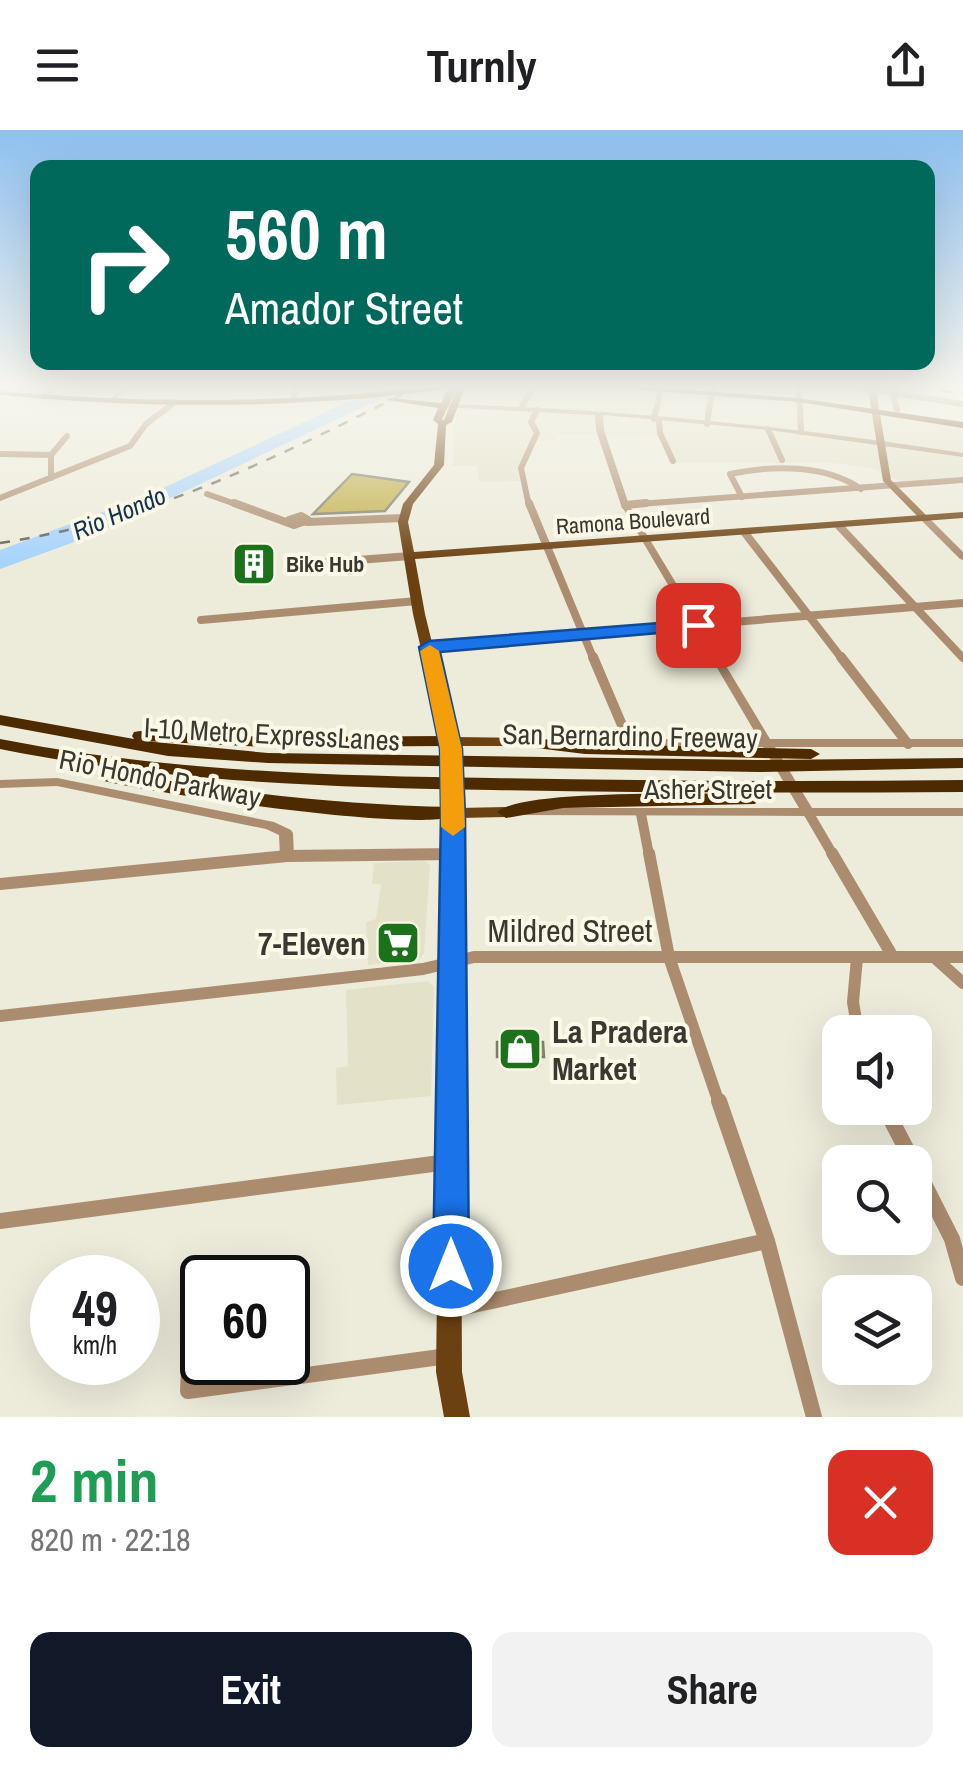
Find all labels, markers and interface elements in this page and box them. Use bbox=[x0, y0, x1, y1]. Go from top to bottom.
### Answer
text: Turnly bbox=[426, 35, 537, 96]
icon: menu bbox=[30, 38, 85, 93]
icon: share bbox=[878, 38, 933, 93]
text: 560 m bbox=[225, 187, 388, 281]
icon: right bbox=[60, 200, 190, 330]
text: Amador Street bbox=[225, 277, 463, 338]
water label: Rio Hondo bbox=[67, 478, 171, 548]
street label: Ramona Boulevard bbox=[555, 501, 711, 541]
building icon: Bike Hub bbox=[231, 541, 277, 587]
place label: Bike Hub bbox=[286, 549, 364, 579]
pin bbox=[656, 583, 741, 668]
icon: arrive bbox=[671, 598, 726, 653]
street label: I-10 Metro ExpressLanes bbox=[143, 708, 401, 760]
street label: San Bernardino Freeway bbox=[502, 715, 758, 757]
street label: Rio Hondo Parkway bbox=[56, 740, 264, 816]
street label: Asher Street bbox=[643, 770, 772, 808]
street label: Mildred Street bbox=[488, 909, 652, 952]
supermarket icon: 7-Eleven bbox=[375, 920, 421, 966]
place label: 7-Eleven bbox=[258, 922, 366, 965]
place label: La Pradera Market bbox=[552, 1010, 688, 1090]
map controls bbox=[822, 1015, 932, 1385]
button: sound bbox=[822, 1015, 932, 1125]
shop icon: La Pradera Market bbox=[497, 1026, 543, 1072]
button: search bbox=[822, 1145, 932, 1255]
position arrow bbox=[399, 1214, 503, 1318]
speed limit sign: 60 bbox=[180, 1255, 310, 1385]
text: 49 bbox=[72, 1274, 118, 1342]
button: layers bbox=[822, 1275, 932, 1385]
text: km/h bbox=[73, 1328, 117, 1362]
text: 2 min bbox=[30, 1440, 159, 1521]
button: close bbox=[828, 1450, 933, 1555]
text: 820 m · 22:18 bbox=[30, 1518, 190, 1561]
button: Exit bbox=[30, 1632, 472, 1747]
button: Share bbox=[492, 1632, 933, 1747]

